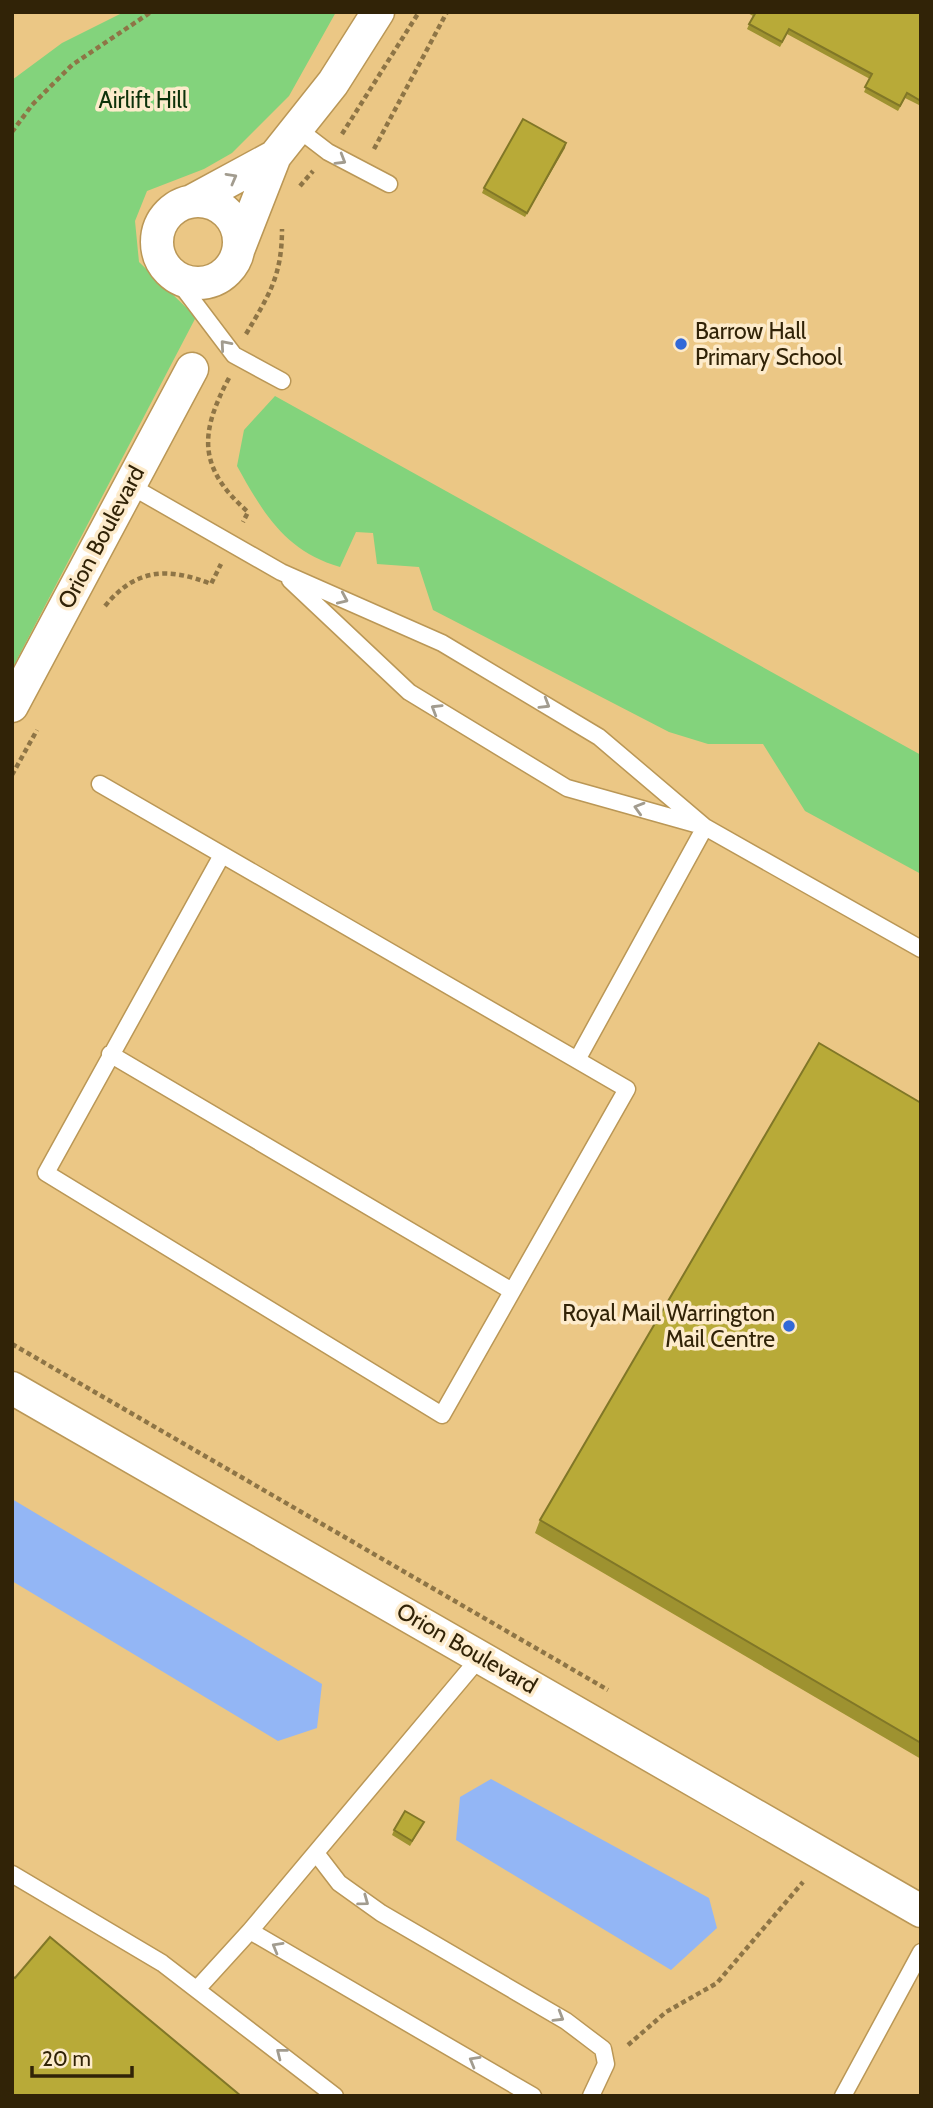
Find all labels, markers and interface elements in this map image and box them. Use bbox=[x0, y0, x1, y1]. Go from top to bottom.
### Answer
park label: Airlift Hill bbox=[99, 86, 188, 114]
one-way arrow bbox=[334, 152, 347, 165]
one-way arrow bbox=[225, 173, 238, 186]
place label: Barrow Hall Primary School bbox=[695, 317, 843, 371]
marker: Barrow Hall Primary School bbox=[673, 336, 689, 352]
one-way arrow bbox=[221, 340, 233, 353]
street label: Orion Boulevard bbox=[52, 461, 150, 613]
one-way arrow bbox=[336, 591, 349, 605]
one-way arrow bbox=[537, 696, 550, 709]
one-way arrow bbox=[431, 704, 444, 717]
one-way arrow bbox=[633, 802, 645, 817]
place label: Royal Mail Warrington Mail Centre bbox=[562, 1299, 775, 1353]
marker: Royal Mail Warrington Mail Centre bbox=[781, 1318, 797, 1334]
street label: Orion Boulevard bbox=[392, 1596, 542, 1700]
one-way arrow bbox=[356, 1893, 369, 1905]
one-way arrow bbox=[272, 1942, 285, 1955]
one-way arrow bbox=[552, 2009, 565, 2022]
scale bar bbox=[32, 2035, 131, 2078]
text: 20 m bbox=[42, 2046, 91, 2071]
one-way arrow bbox=[277, 2049, 289, 2062]
one-way arrow bbox=[469, 2057, 482, 2070]

